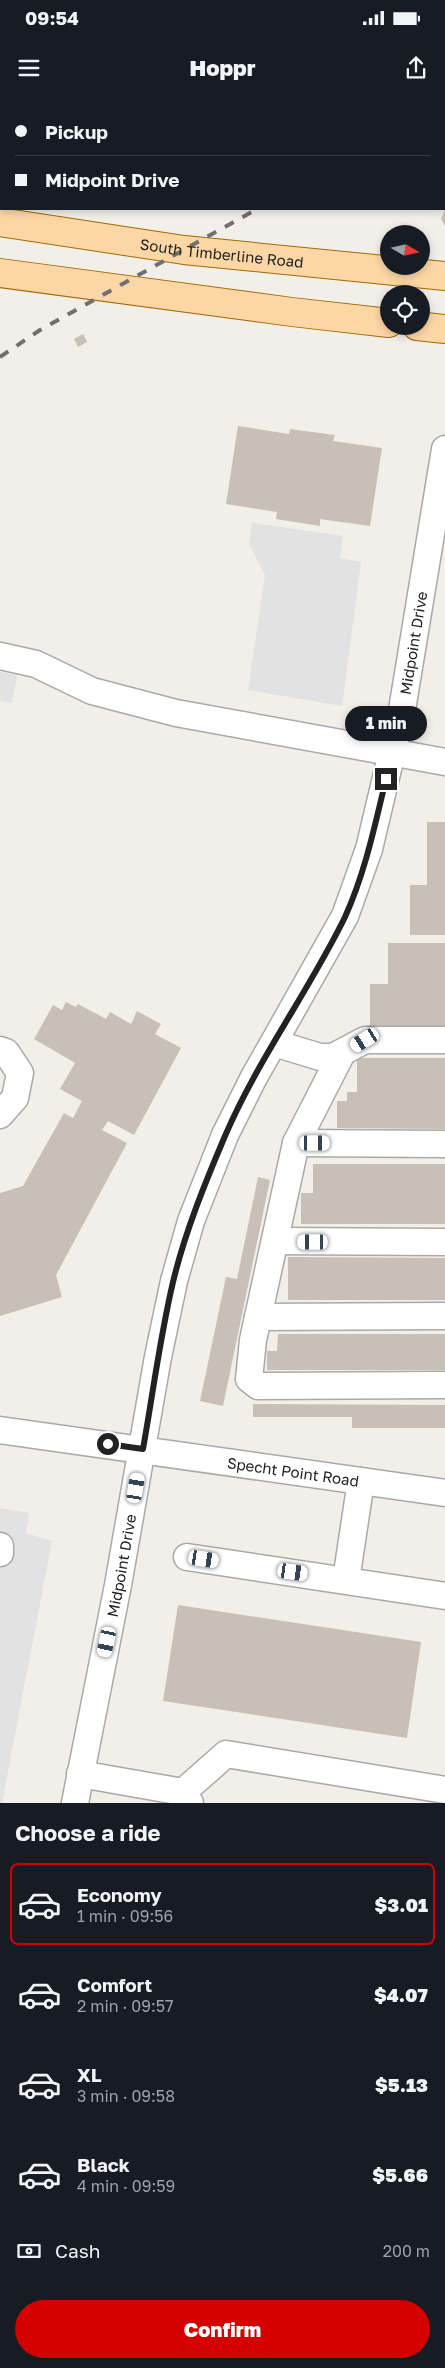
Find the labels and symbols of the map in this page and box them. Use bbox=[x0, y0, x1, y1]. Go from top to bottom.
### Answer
north arrow bbox=[380, 225, 430, 275]
street label: South Timberline Road bbox=[139, 234, 304, 271]
street label: Midpoint Drive bbox=[396, 590, 430, 696]
callout: 1 min bbox=[345, 706, 427, 742]
route end bbox=[375, 768, 397, 790]
car bbox=[348, 1026, 381, 1054]
car bbox=[300, 1136, 330, 1151]
car bbox=[298, 1235, 328, 1250]
route start bbox=[97, 1433, 119, 1455]
street label: Specht Point Road bbox=[226, 1453, 360, 1490]
car bbox=[126, 1472, 145, 1504]
street label: Midpoint Drive bbox=[103, 1512, 139, 1619]
car bbox=[188, 1549, 219, 1569]
car bbox=[277, 1562, 308, 1582]
car bbox=[96, 1626, 117, 1658]

